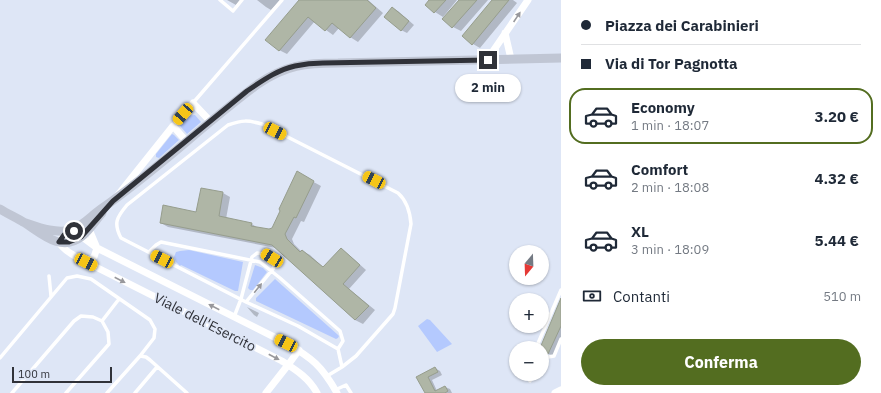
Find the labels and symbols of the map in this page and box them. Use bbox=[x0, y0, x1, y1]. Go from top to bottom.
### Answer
one-way arrow bbox=[513, 12, 521, 22]
route end bbox=[479, 51, 497, 69]
callout: 2 min bbox=[455, 74, 521, 102]
car bbox=[171, 101, 195, 127]
car bbox=[262, 120, 288, 142]
car bbox=[361, 169, 387, 191]
route start bbox=[65, 222, 83, 240]
north arrow bbox=[509, 245, 549, 285]
car bbox=[259, 247, 285, 269]
car bbox=[149, 248, 175, 270]
car bbox=[73, 251, 99, 273]
one-way arrow bbox=[115, 276, 126, 283]
one-way arrow bbox=[253, 282, 262, 293]
street label: Viale dell'Esercito bbox=[151, 289, 259, 356]
one-way arrow bbox=[208, 304, 220, 310]
car bbox=[273, 332, 299, 354]
one-way arrow bbox=[268, 354, 280, 360]
scale bar bbox=[12, 365, 112, 384]

